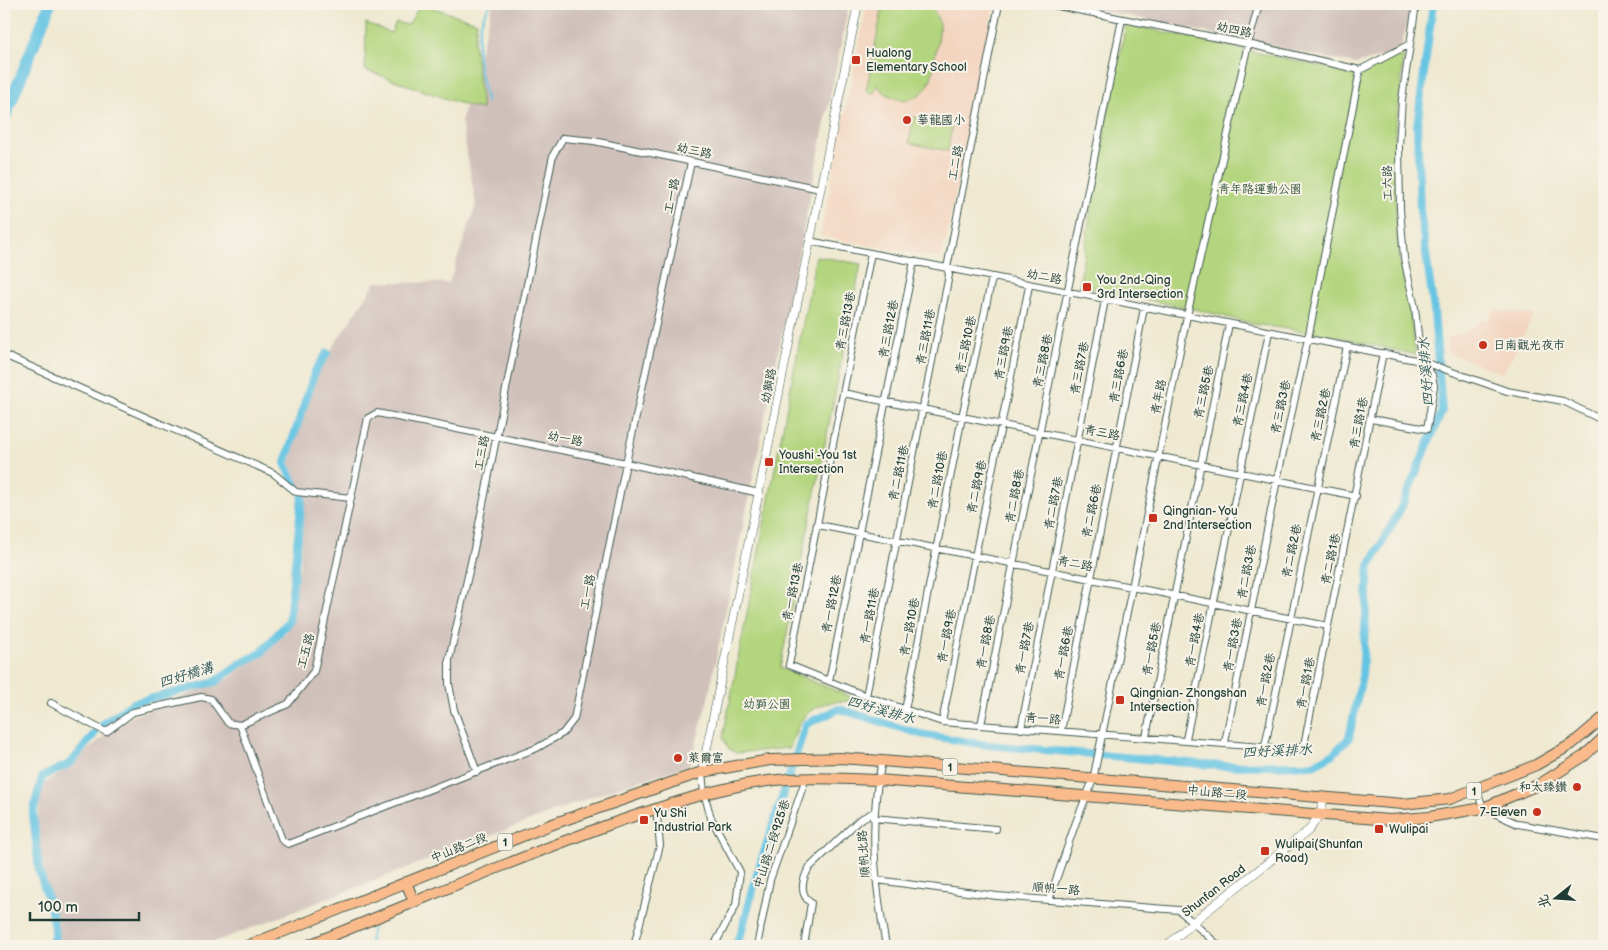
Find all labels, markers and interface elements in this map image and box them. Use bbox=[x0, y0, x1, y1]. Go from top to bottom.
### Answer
street label: 幼四路 bbox=[1215, 19, 1253, 41]
place label: Hualong Elementary School bbox=[866, 46, 967, 75]
marker: Hualong Elementary School bbox=[850, 54, 862, 66]
place label: 華龍國小 bbox=[917, 113, 965, 128]
marker: 華龍國小 bbox=[901, 114, 913, 126]
street label: 幼三路 bbox=[675, 140, 713, 162]
street label: 工二路 bbox=[945, 144, 967, 182]
street label: 工六路 bbox=[1380, 165, 1396, 201]
street label: 工一路 bbox=[661, 177, 683, 215]
park label: 青年路運動公園 bbox=[1218, 182, 1302, 197]
street label: 幼二路 bbox=[1025, 266, 1063, 288]
place label: You 2nd-Qing 3rd Intersection bbox=[1096, 273, 1184, 302]
marker: You 2nd-Qing 3rd Intersection bbox=[1081, 281, 1093, 293]
street label: 青三路13巷 bbox=[833, 290, 859, 352]
street label: 青三路12巷 bbox=[876, 298, 902, 360]
street label: 青三路11巷 bbox=[913, 307, 939, 367]
street label: 青三路10巷 bbox=[952, 314, 980, 376]
street label: 青三路9巷 bbox=[991, 325, 1017, 381]
street label: 青三路8巷 bbox=[1030, 333, 1056, 389]
water label: 四好溪排水 bbox=[1415, 335, 1437, 408]
place label: 日南觀光夜市 bbox=[1493, 338, 1565, 353]
marker: 日南觀光夜市 bbox=[1477, 339, 1489, 351]
street label: 青三路7巷 bbox=[1067, 340, 1093, 396]
street label: 青三路6巷 bbox=[1106, 347, 1132, 405]
street label: 青三路5巷 bbox=[1191, 364, 1217, 420]
street label: 幼獅路 bbox=[758, 367, 780, 405]
street label: 青三路4巷 bbox=[1230, 371, 1256, 429]
street label: 青年路 bbox=[1148, 378, 1170, 416]
street label: 青三路3巷 bbox=[1268, 378, 1294, 436]
street label: 青三路2巷 bbox=[1308, 386, 1334, 444]
street label: 青三路1巷 bbox=[1347, 396, 1371, 450]
street label: 青三路 bbox=[1083, 422, 1121, 444]
street label: 幼一路 bbox=[546, 428, 584, 450]
street label: 工三路 bbox=[471, 434, 493, 472]
street label: 青二路11巷 bbox=[886, 443, 912, 503]
place label: Youshi -You 1st Intersection bbox=[778, 448, 857, 477]
street label: 青二路10巷 bbox=[925, 449, 951, 511]
marker: Youshi -You 1st Intersection bbox=[763, 456, 775, 468]
street label: 青二路9巷 bbox=[964, 459, 990, 515]
street label: 青二路8巷 bbox=[1002, 468, 1028, 524]
street label: 青二路7巷 bbox=[1041, 475, 1067, 531]
street label: 青二路6巷 bbox=[1079, 482, 1105, 540]
place label: Qingnian- You 2nd Intersection bbox=[1163, 504, 1252, 533]
marker: Qingnian- You 2nd Intersection bbox=[1147, 512, 1159, 524]
street label: 青二路2巷 bbox=[1279, 522, 1305, 580]
street label: 青二路1巷 bbox=[1318, 532, 1344, 586]
street label: 青二路3巷 bbox=[1234, 543, 1260, 601]
street label: 青二路 bbox=[1056, 553, 1094, 575]
street label: 青一路13巷 bbox=[779, 561, 807, 623]
street label: 工一路 bbox=[577, 573, 599, 611]
street label: 青一路12巷 bbox=[819, 573, 845, 635]
street label: 青一路11巷 bbox=[857, 586, 883, 646]
street label: 青一路10巷 bbox=[897, 596, 923, 658]
street label: 青一路9巷 bbox=[934, 608, 960, 664]
street label: 青一路4巷 bbox=[1182, 611, 1208, 669]
street label: 青一路8巷 bbox=[973, 614, 999, 670]
street label: 青一路3巷 bbox=[1220, 616, 1246, 674]
street label: 青一路7巷 bbox=[1012, 620, 1038, 676]
street label: 青一路5巷 bbox=[1139, 621, 1165, 677]
street label: 青一路6巷 bbox=[1051, 624, 1077, 682]
street label: 工五路 bbox=[294, 632, 318, 670]
street label: 青一路2巷 bbox=[1253, 652, 1279, 708]
street label: 青一路1巷 bbox=[1294, 656, 1318, 710]
water label: 四好橋溝 bbox=[157, 658, 216, 691]
place label: Qingnian- Zhongshan Intersection bbox=[1130, 686, 1247, 715]
water label: 四好溪排水 bbox=[845, 692, 918, 728]
marker: Qingnian- Zhongshan Intersection bbox=[1114, 694, 1126, 706]
park label: 幼獅公園 bbox=[743, 697, 791, 712]
street label: 青一路 bbox=[1025, 710, 1061, 728]
water label: 四好溪排水 bbox=[1242, 741, 1313, 761]
place label: 萊爾富 bbox=[688, 751, 724, 766]
marker: 萊爾富 bbox=[672, 752, 684, 764]
road number: 1 bbox=[942, 759, 958, 776]
place label: 和太臻鑽 bbox=[1519, 780, 1567, 795]
marker: 和太臻鑽 bbox=[1571, 781, 1583, 793]
road number: 1 bbox=[1466, 782, 1482, 799]
street label: 中山路二段 bbox=[1186, 783, 1248, 803]
street label: 中山路二段925巷 bbox=[751, 798, 793, 890]
place label: 7-Eleven bbox=[1480, 805, 1527, 820]
place label: Yu Shi Industrial Park bbox=[653, 806, 732, 835]
marker: 7-Eleven bbox=[1531, 806, 1543, 818]
marker: Yu Shi Industrial Park bbox=[638, 814, 650, 826]
place label: Wulipai bbox=[1389, 822, 1429, 837]
marker: Wulipai bbox=[1373, 823, 1385, 835]
street label: 中山路二段 bbox=[428, 830, 490, 866]
street label: 順帆北路 bbox=[855, 830, 873, 878]
road number: 1 bbox=[498, 834, 512, 850]
place label: Wulipai(Shunfan Road) bbox=[1275, 837, 1363, 866]
marker: Wulipai(Shunfan Road) bbox=[1259, 845, 1271, 857]
street label: Shunfan Road bbox=[1179, 861, 1249, 920]
north arrow bbox=[1530, 872, 1580, 922]
street label: 順帆一路 bbox=[1031, 879, 1081, 899]
scale bar bbox=[30, 890, 139, 922]
text: 北 bbox=[1534, 892, 1554, 911]
text: 100 m bbox=[38, 898, 78, 917]

